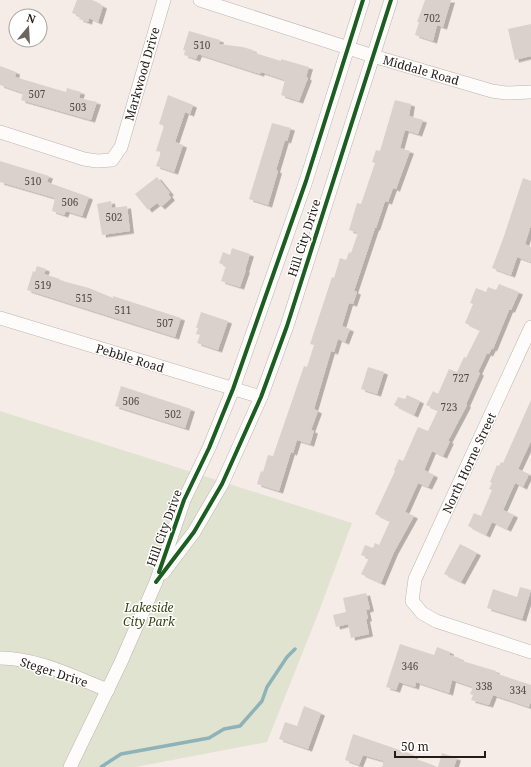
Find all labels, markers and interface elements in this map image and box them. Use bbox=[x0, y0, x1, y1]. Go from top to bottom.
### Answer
north arrow bbox=[8, 8, 48, 48]
text: N bbox=[25, 10, 38, 27]
house number: 702 bbox=[424, 11, 440, 25]
street label: Markwood Drive bbox=[120, 25, 164, 123]
house number: 510 bbox=[194, 38, 211, 52]
street label: Middale Road bbox=[381, 51, 462, 89]
house number: 507 bbox=[29, 87, 46, 101]
house number: 503 bbox=[70, 100, 87, 114]
house number: 510 bbox=[25, 174, 42, 188]
house number: 506 bbox=[62, 195, 79, 209]
street label: Hill City Drive bbox=[283, 197, 325, 279]
house number: 502 bbox=[106, 210, 122, 224]
house number: 519 bbox=[35, 278, 51, 292]
house number: 515 bbox=[76, 291, 92, 305]
house number: 511 bbox=[115, 303, 131, 317]
house number: 507 bbox=[157, 316, 174, 330]
street label: Pebble Road bbox=[94, 340, 167, 377]
house number: 727 bbox=[453, 371, 470, 385]
house number: 506 bbox=[123, 394, 140, 408]
house number: 723 bbox=[441, 400, 458, 414]
house number: 502 bbox=[165, 407, 181, 421]
street label: North Horne Street bbox=[438, 410, 500, 516]
street label: Hill City Drive bbox=[142, 487, 186, 569]
park label: Lakeside City Park bbox=[123, 599, 176, 630]
street label: Steger Drive bbox=[18, 653, 90, 691]
house number: 346 bbox=[402, 659, 419, 673]
house number: 338 bbox=[476, 679, 493, 693]
house number: 334 bbox=[510, 683, 527, 697]
scale bar bbox=[395, 733, 485, 759]
text: 50 m bbox=[401, 738, 429, 755]

